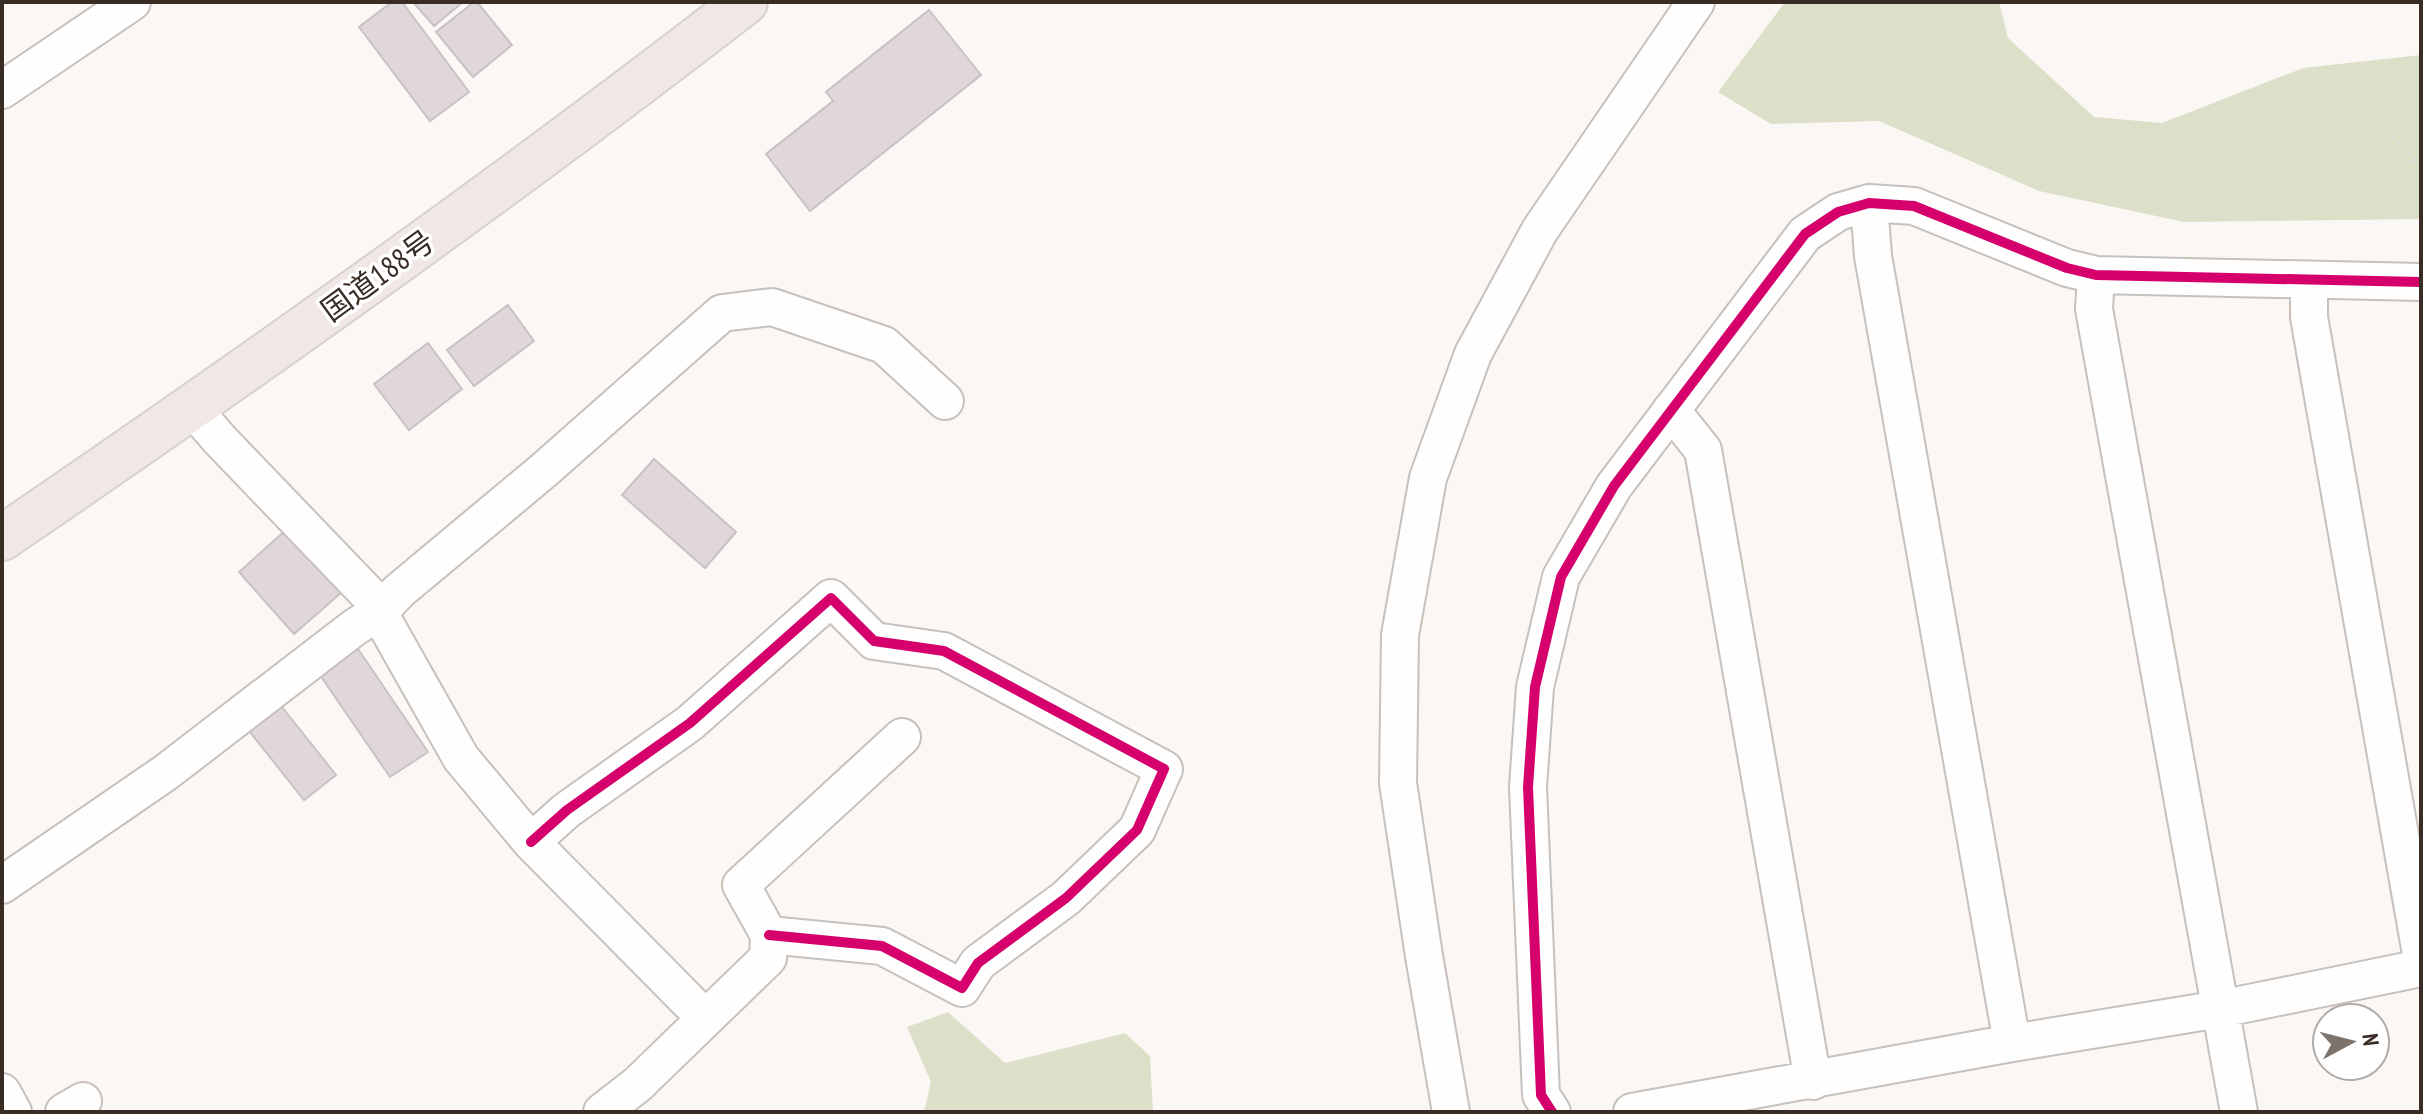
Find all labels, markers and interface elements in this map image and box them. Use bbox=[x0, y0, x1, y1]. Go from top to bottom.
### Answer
street label: 国道188号 bbox=[313, 221, 441, 329]
north arrow bbox=[2311, 1002, 2391, 1082]
text: N bbox=[2356, 1032, 2385, 1047]

